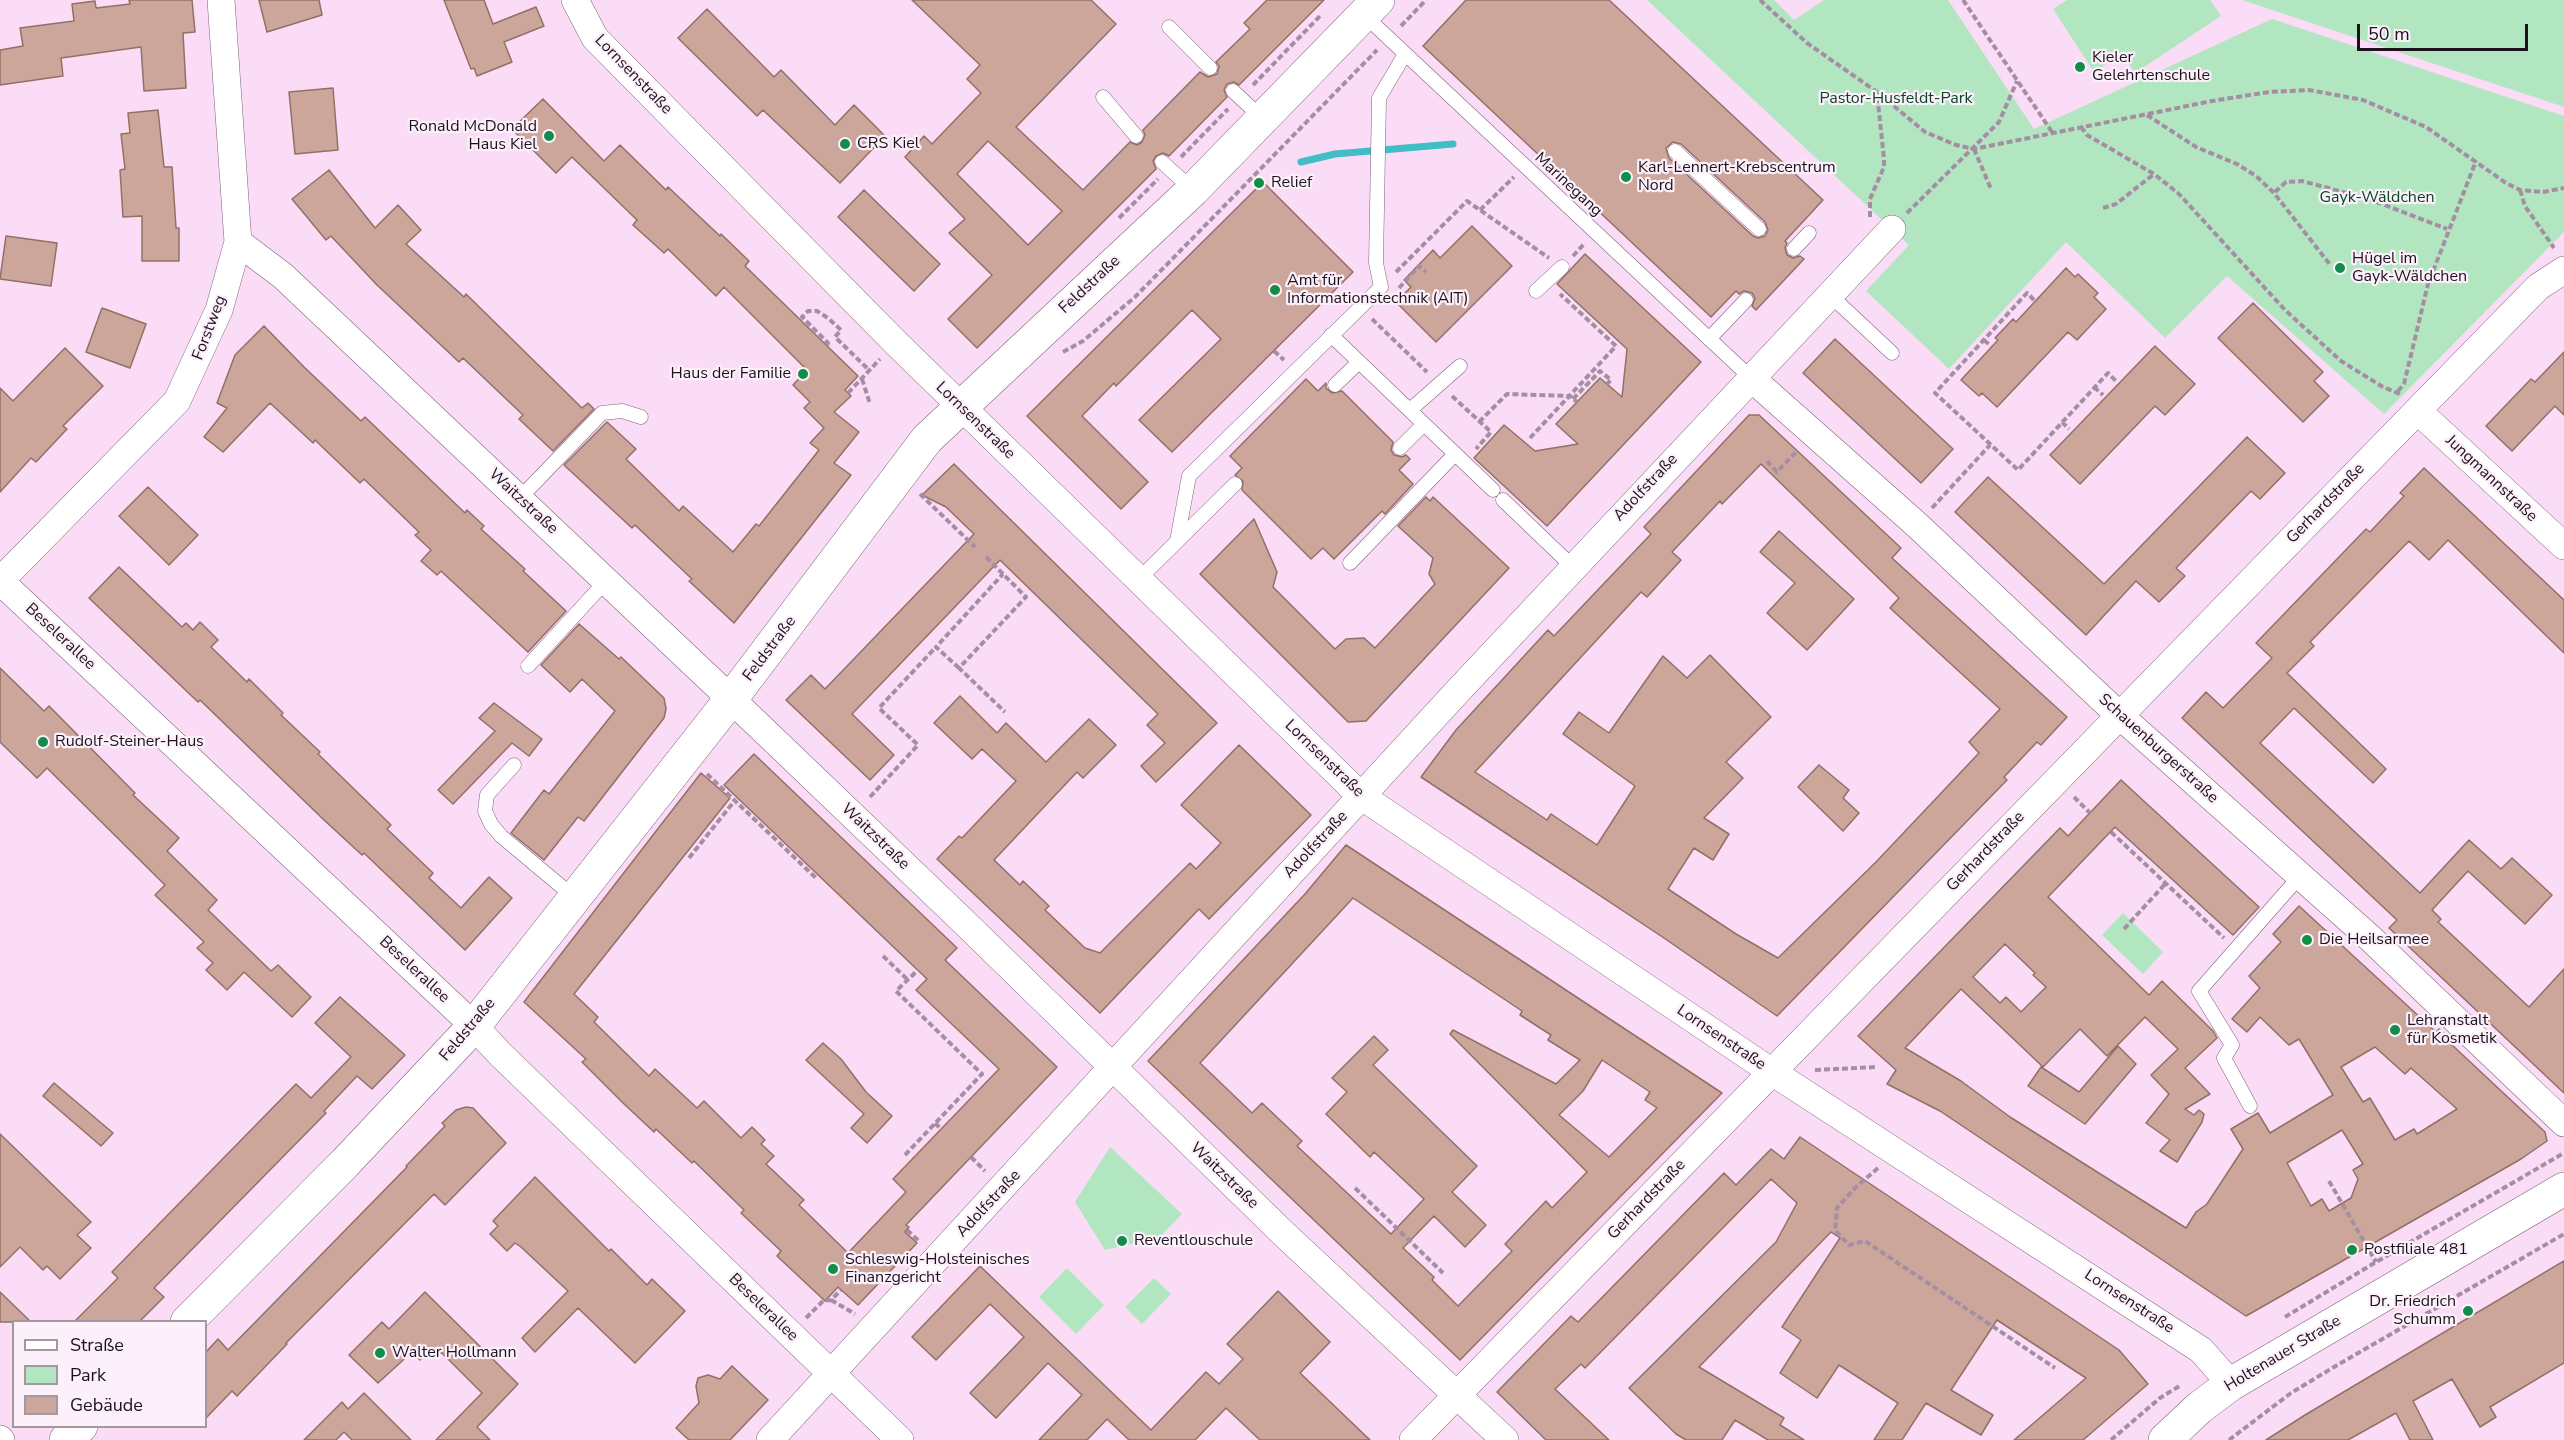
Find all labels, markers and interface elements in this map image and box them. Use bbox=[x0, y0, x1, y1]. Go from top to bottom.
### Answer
scale bar bbox=[2360, 12, 2531, 50]
text: 50 m bbox=[2368, 22, 2410, 46]
street label: Lornsenstraße bbox=[590, 31, 676, 119]
place label: Kieler Gelehrtenschule bbox=[2092, 48, 2210, 86]
marker: Kieler Gelehrtenschule bbox=[2073, 60, 2087, 74]
park label: Pastor-Husfeldt-Park bbox=[1819, 89, 1973, 109]
place label: Ronald McDonald Haus Kiel bbox=[409, 117, 537, 155]
marker: Ronald McDonald Haus Kiel bbox=[542, 129, 556, 143]
place label: CRS Kiel bbox=[857, 134, 919, 154]
marker: CRS Kiel bbox=[838, 137, 852, 151]
street label: Marinegang bbox=[1530, 149, 1606, 221]
place label: Karl-Lennert-Krebscentrum Nord bbox=[1638, 158, 1836, 196]
marker: Karl-Lennert-Krebscentrum Nord bbox=[1619, 170, 1633, 184]
place label: Relief bbox=[1271, 173, 1312, 193]
marker: Relief bbox=[1252, 176, 1266, 190]
park label: Gayk-Wäldchen bbox=[2319, 188, 2435, 208]
place label: Hügel im Gayk-Wäldchen bbox=[2352, 249, 2467, 287]
street label: Feldstraße bbox=[1055, 252, 1125, 318]
marker: Hügel im Gayk-Wäldchen bbox=[2333, 261, 2347, 275]
place label: Amt für Informationstechnik (AIT) bbox=[1287, 271, 1469, 309]
marker: Amt für Informationstechnik (AIT) bbox=[1268, 283, 1282, 297]
street label: Forstweg bbox=[189, 293, 231, 363]
place label: Haus der Familie bbox=[671, 364, 791, 384]
marker: Haus der Familie bbox=[796, 367, 810, 381]
street label: Lornsenstraße bbox=[931, 378, 1019, 464]
street label: Jungmannstraße bbox=[2441, 432, 2541, 526]
street label: Adolfstraße bbox=[1610, 450, 1682, 526]
street label: Gerhardstraße bbox=[2283, 460, 2369, 548]
street label: Waitzstraße bbox=[484, 465, 562, 539]
street label: Beselerallee bbox=[21, 600, 99, 674]
street label: Feldstraße bbox=[739, 613, 801, 685]
street label: Schauenburgerstraße bbox=[2094, 690, 2222, 808]
street label: Lornsenstraße bbox=[1280, 716, 1368, 802]
place label: Rudolf-Steiner-Haus bbox=[55, 732, 204, 752]
marker: Rudolf-Steiner-Haus bbox=[36, 735, 50, 749]
street label: Waitzstraße bbox=[837, 800, 913, 874]
street label: Adolfstraße bbox=[1280, 807, 1352, 883]
street label: Gerhardstraße bbox=[1943, 808, 2029, 896]
place label: Die Heilsarmee bbox=[2319, 930, 2429, 950]
street label: Beselerallee bbox=[375, 933, 453, 1007]
marker: Die Heilsarmee bbox=[2300, 933, 2314, 947]
street label: Feldstraße bbox=[436, 994, 500, 1066]
street label: Lornsenstraße bbox=[1673, 1001, 1769, 1075]
place label: Lehranstalt für Kosmetik bbox=[2407, 1011, 2497, 1049]
marker: Lehranstalt für Kosmetik bbox=[2388, 1023, 2402, 1037]
street label: Waitzstraße bbox=[1186, 1139, 1262, 1213]
street label: Gerhardstraße bbox=[1604, 1156, 1690, 1244]
street label: Adolfstraße bbox=[953, 1166, 1025, 1242]
place label: Reventlouschule bbox=[1134, 1231, 1253, 1251]
marker: Reventlouschule bbox=[1115, 1234, 1129, 1248]
place label: Postfiliale 481 bbox=[2364, 1240, 2468, 1260]
marker: Postfiliale 481 bbox=[2345, 1243, 2359, 1257]
place label: Schleswig-Holsteinisches Finanzgericht bbox=[845, 1250, 1030, 1288]
marker: Schleswig-Holsteinisches Finanzgericht bbox=[826, 1262, 840, 1276]
street label: Lornsenstraße bbox=[2080, 1266, 2178, 1338]
street label: Beselerallee bbox=[724, 1270, 802, 1346]
place label: Dr. Friedrich Schumm bbox=[2369, 1292, 2456, 1330]
marker: Dr. Friedrich Schumm bbox=[2461, 1304, 2475, 1318]
street label: Holtenauer Straße bbox=[2221, 1312, 2345, 1396]
legend bbox=[12, 1320, 207, 1428]
text: Straße bbox=[70, 1333, 124, 1357]
place label: Walter Hollmann bbox=[392, 1343, 517, 1363]
marker: Walter Hollmann bbox=[373, 1346, 387, 1360]
text: Park bbox=[70, 1363, 106, 1387]
text: Gebäude bbox=[70, 1393, 143, 1417]

